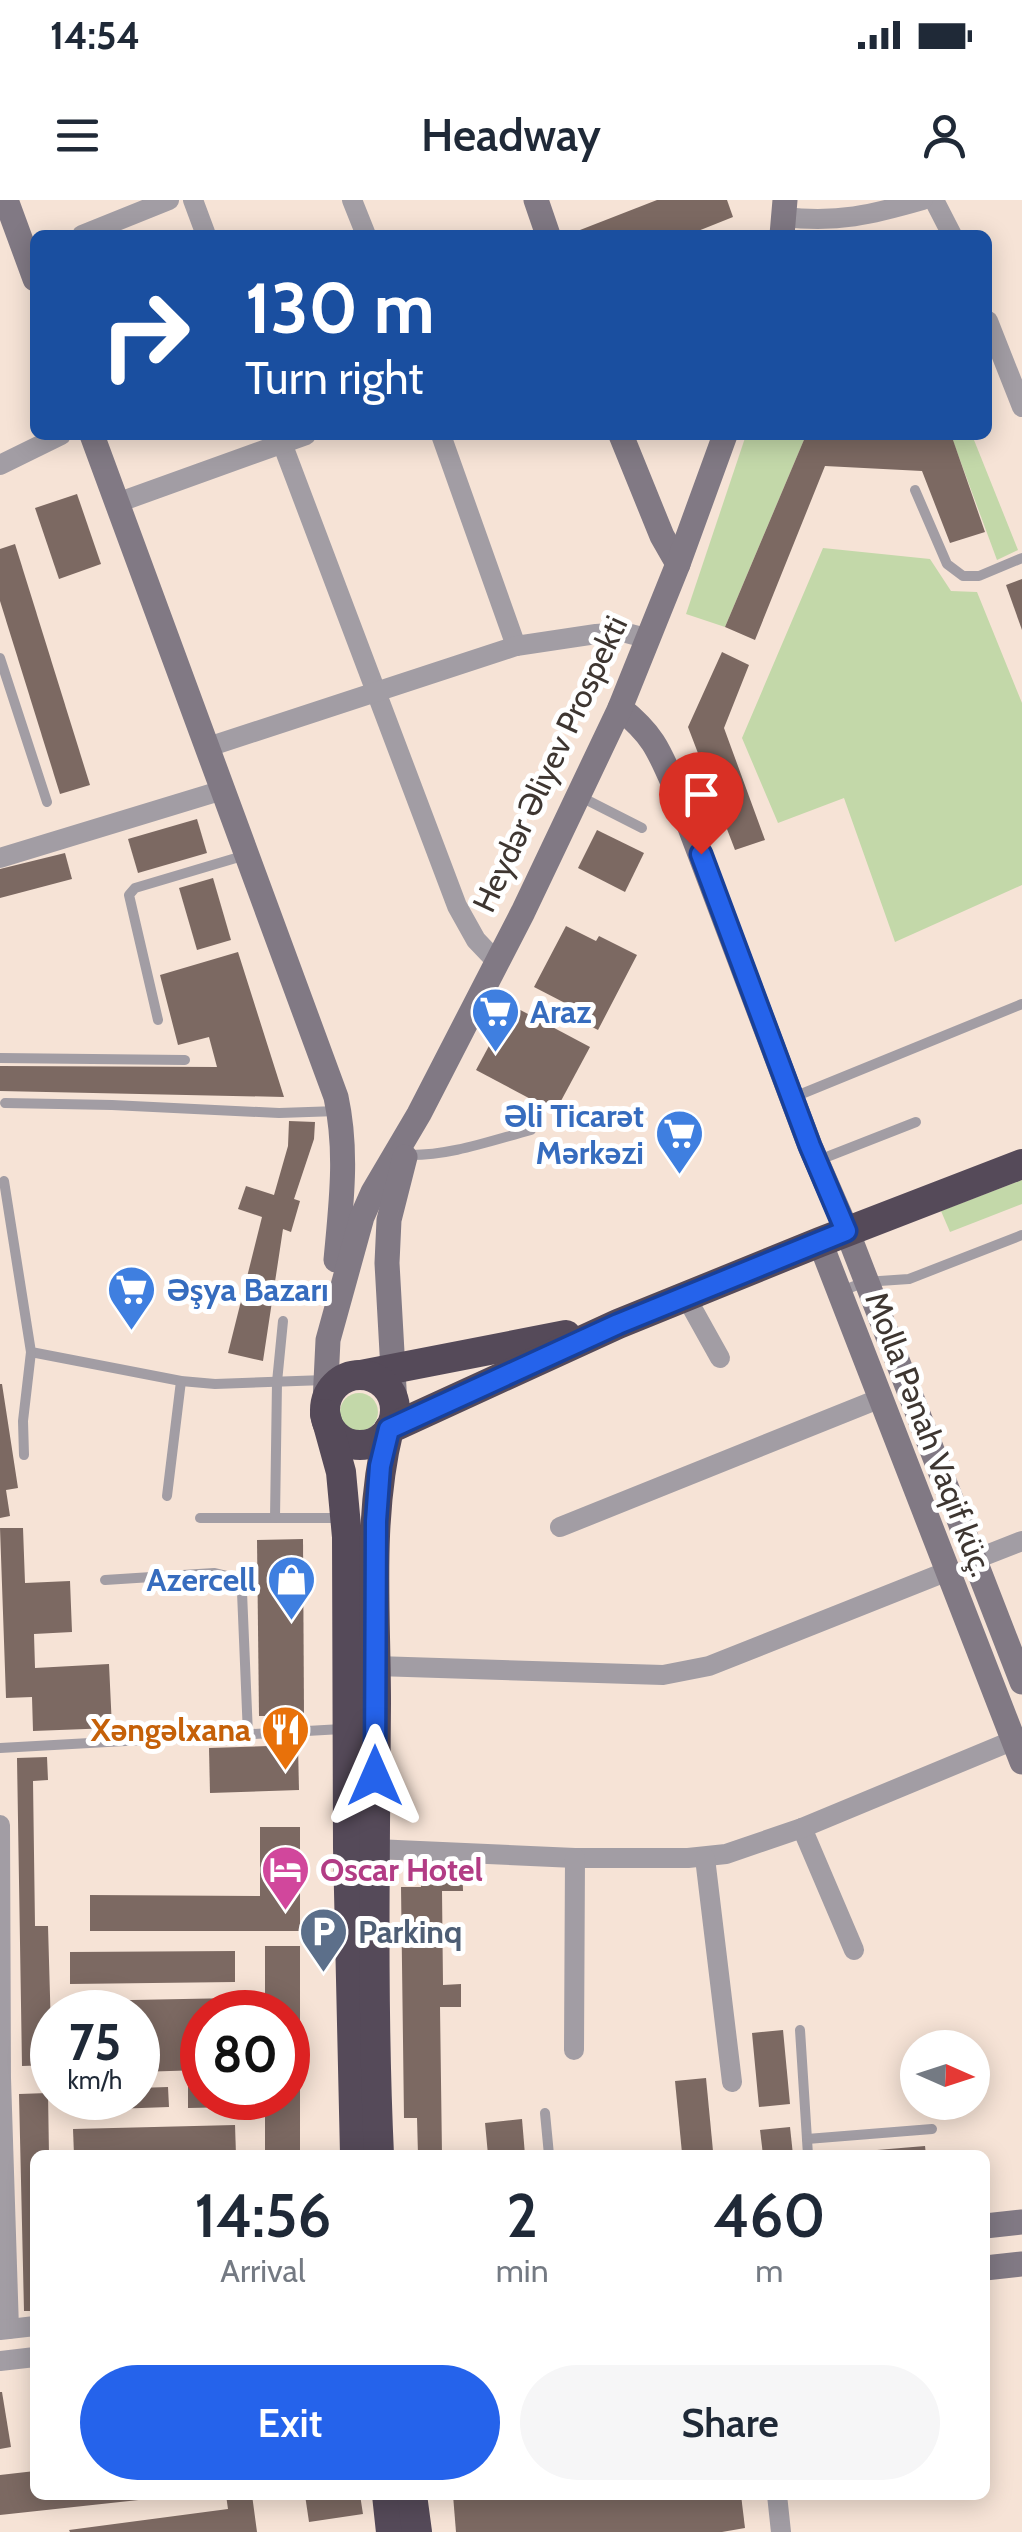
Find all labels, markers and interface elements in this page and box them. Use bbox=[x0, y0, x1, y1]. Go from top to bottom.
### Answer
text: 14:54 bbox=[50, 12, 140, 59]
icon: menu bbox=[50, 108, 105, 163]
text: Headway bbox=[421, 108, 601, 162]
icon: person bbox=[917, 108, 972, 163]
text: 130 m bbox=[245, 265, 435, 351]
icon: right bbox=[80, 270, 210, 400]
text: Turn right bbox=[245, 351, 424, 405]
street label: Heydər Əliyev Prospekti bbox=[464, 610, 635, 918]
pin bbox=[659, 752, 744, 855]
icon: arrive bbox=[674, 767, 729, 822]
supermarket icon: Araz bbox=[469, 986, 521, 1054]
place label: Araz bbox=[530, 992, 591, 1031]
place label: Əli Ticarət Mərkəzi bbox=[504, 1096, 644, 1172]
supermarket icon: Əli Ticarət Mərkəzi bbox=[653, 1108, 705, 1176]
supermarket icon: Əşya Bazarı bbox=[106, 1264, 158, 1332]
place label: Əşya Bazarı bbox=[167, 1270, 329, 1309]
street label: Molla Pənah Vaqif küç. bbox=[857, 1286, 1002, 1582]
shop icon: Azercell bbox=[265, 1554, 317, 1622]
place label: Azercell bbox=[147, 1560, 256, 1599]
restaurant icon: Xəngəlxana bbox=[260, 1704, 312, 1772]
place label: Xəngəlxana bbox=[90, 1710, 251, 1749]
position arrow bbox=[323, 1724, 427, 1828]
hotel icon: Oscar Hotel bbox=[259, 1844, 311, 1912]
place label: Oscar Hotel bbox=[320, 1850, 483, 1889]
parking icon: Parkinq bbox=[297, 1906, 349, 1974]
place label: Parkinq bbox=[358, 1912, 462, 1951]
speed limit sign: 80 bbox=[180, 1990, 310, 2120]
text: 75 bbox=[69, 2012, 121, 2073]
north arrow bbox=[900, 2030, 990, 2120]
map controls bbox=[900, 2030, 990, 2120]
text: km/h bbox=[68, 2065, 122, 2095]
text: 14:56 bbox=[195, 2179, 331, 2252]
text: 2 bbox=[506, 2179, 538, 2252]
text: 460 bbox=[713, 2179, 825, 2252]
text: Arrival bbox=[220, 2251, 305, 2290]
text: min bbox=[496, 2251, 549, 2290]
text: m bbox=[755, 2251, 783, 2290]
button: Exit bbox=[80, 2365, 500, 2480]
button: Share bbox=[520, 2365, 940, 2480]

